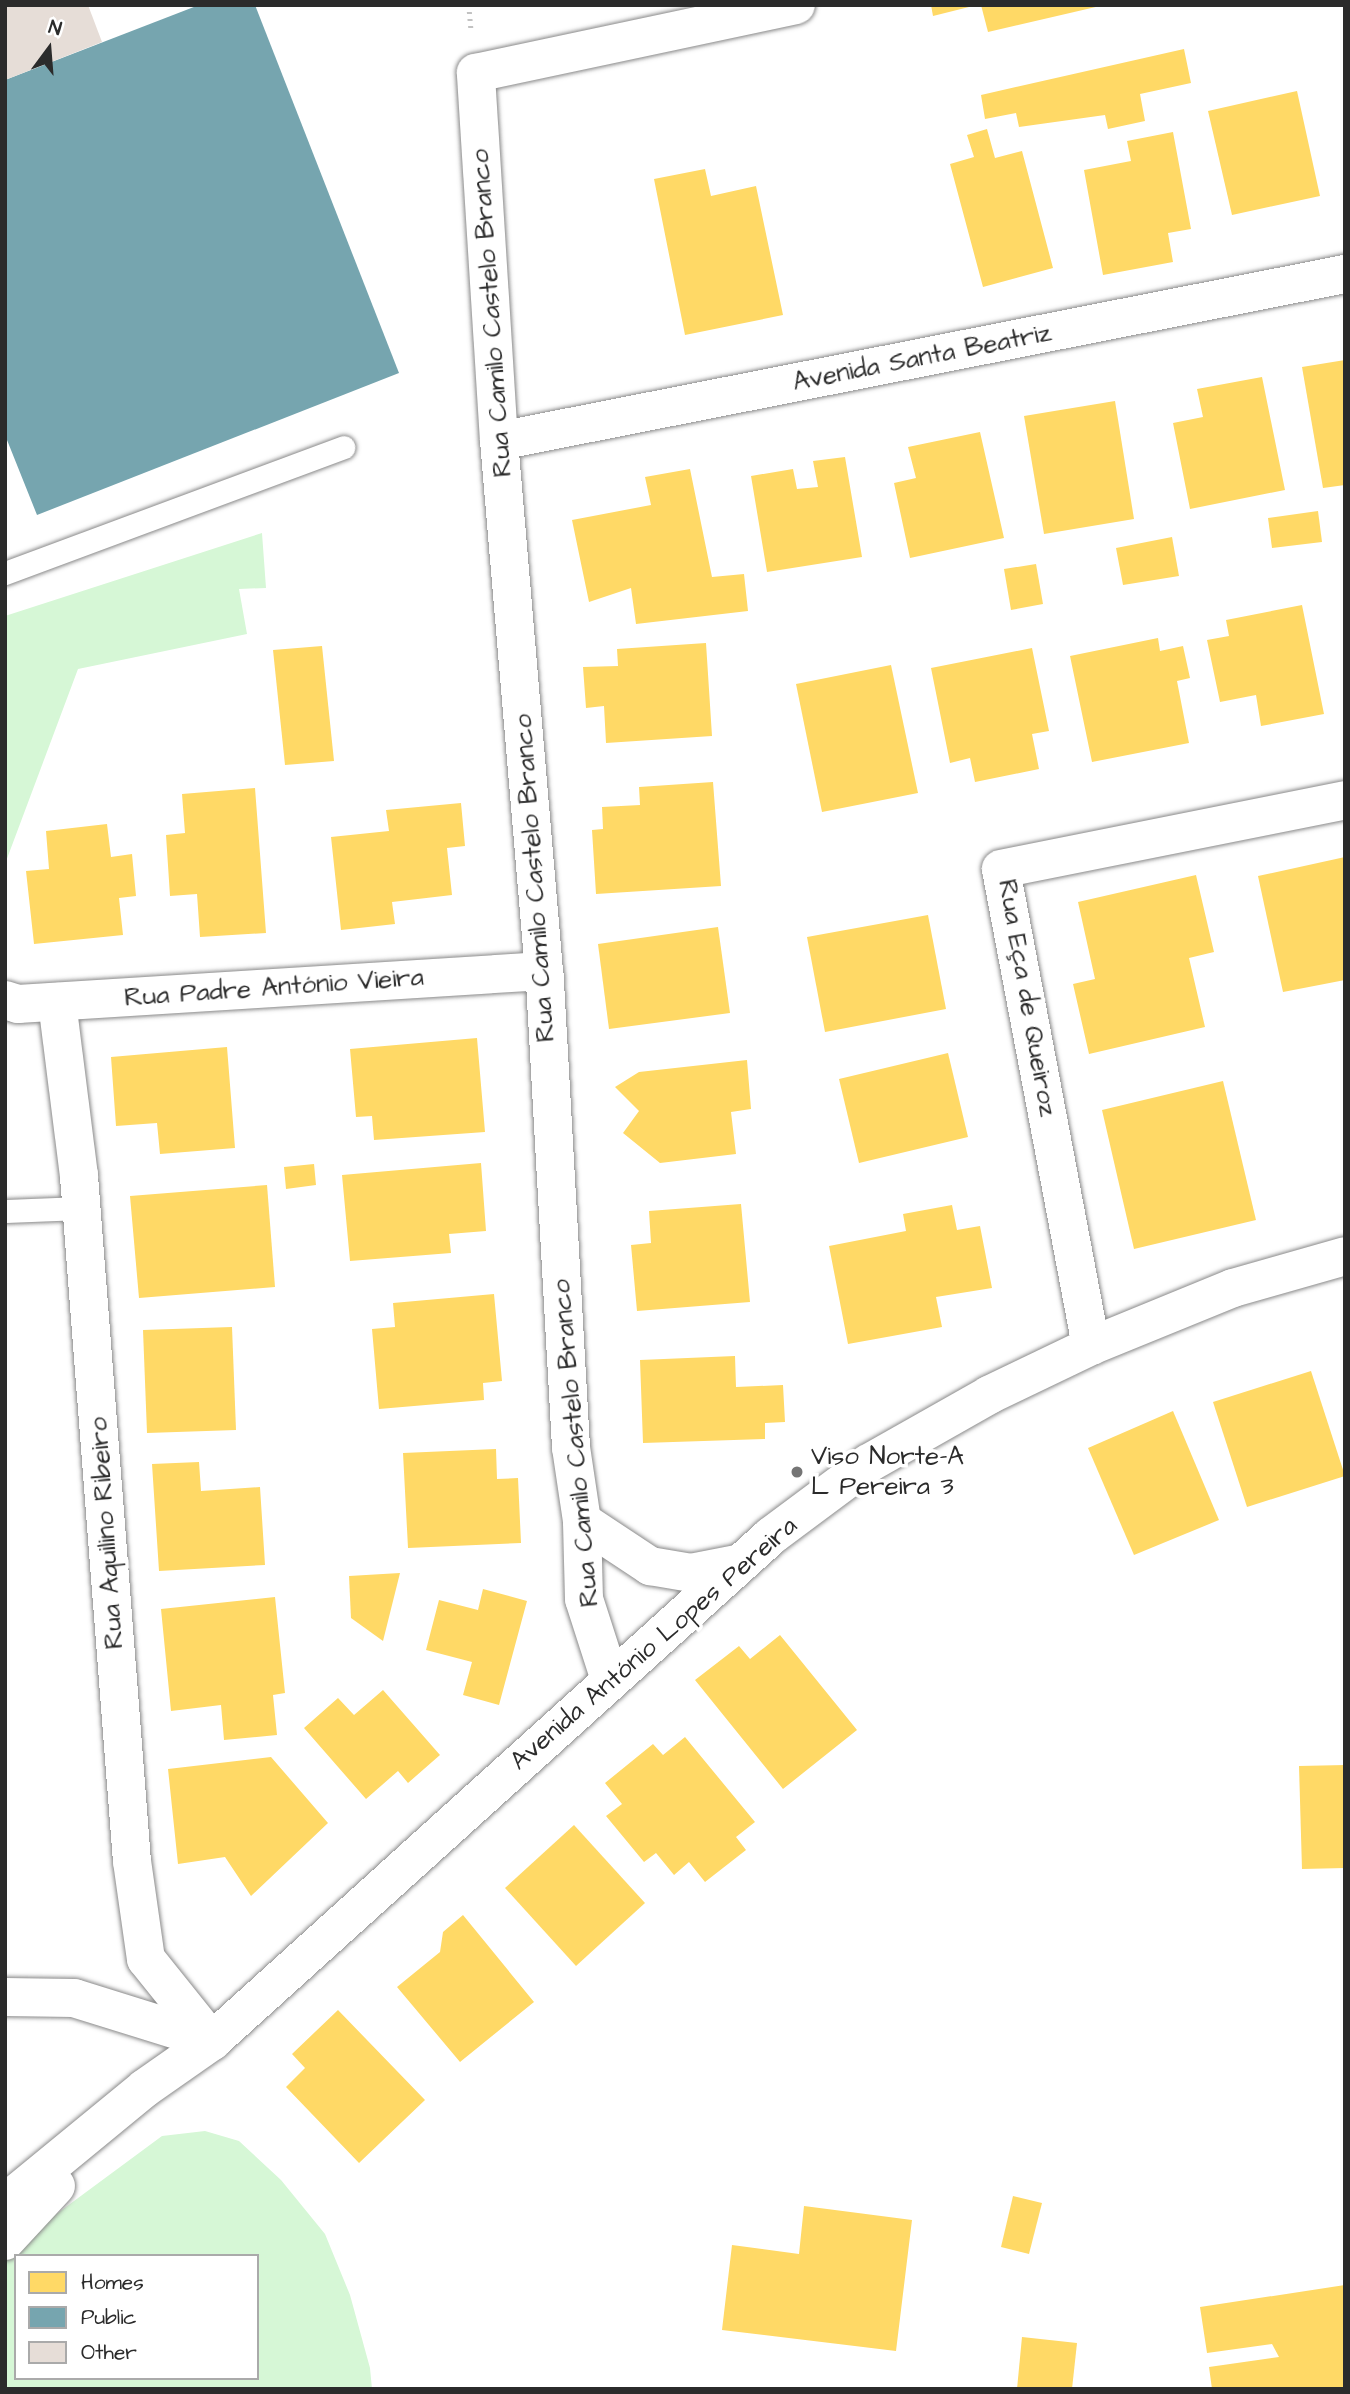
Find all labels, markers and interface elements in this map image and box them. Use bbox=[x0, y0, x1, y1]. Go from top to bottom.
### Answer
north arrow bbox=[14, 14, 84, 84]
text: N bbox=[45, 14, 64, 43]
street label: Rua Camilo Castelo Branco bbox=[465, 148, 519, 478]
street label: Avenida Santa Beatriz bbox=[790, 318, 1054, 398]
street label: Rua Camilo Castelo Branco bbox=[508, 713, 562, 1043]
street label: Rua Eça de Queiroz bbox=[991, 877, 1063, 1119]
street label: Rua Padre António Vieira bbox=[123, 962, 425, 1014]
street label: Rua Camilo Castelo Branco bbox=[546, 1278, 606, 1608]
street label: Rua Aquilino Ribeiro bbox=[83, 1416, 131, 1650]
place label: Viso Norte-A L Pereira 3 bbox=[811, 1441, 964, 1502]
marker: Viso Norte-A L Pereira 3 bbox=[789, 1464, 805, 1480]
street label: Avenida António Lopes Pereira bbox=[504, 1511, 804, 1777]
legend bbox=[14, 2254, 259, 2380]
text: Homes bbox=[81, 2268, 144, 2297]
text: Public bbox=[81, 2303, 137, 2332]
text: Other bbox=[81, 2338, 137, 2367]

